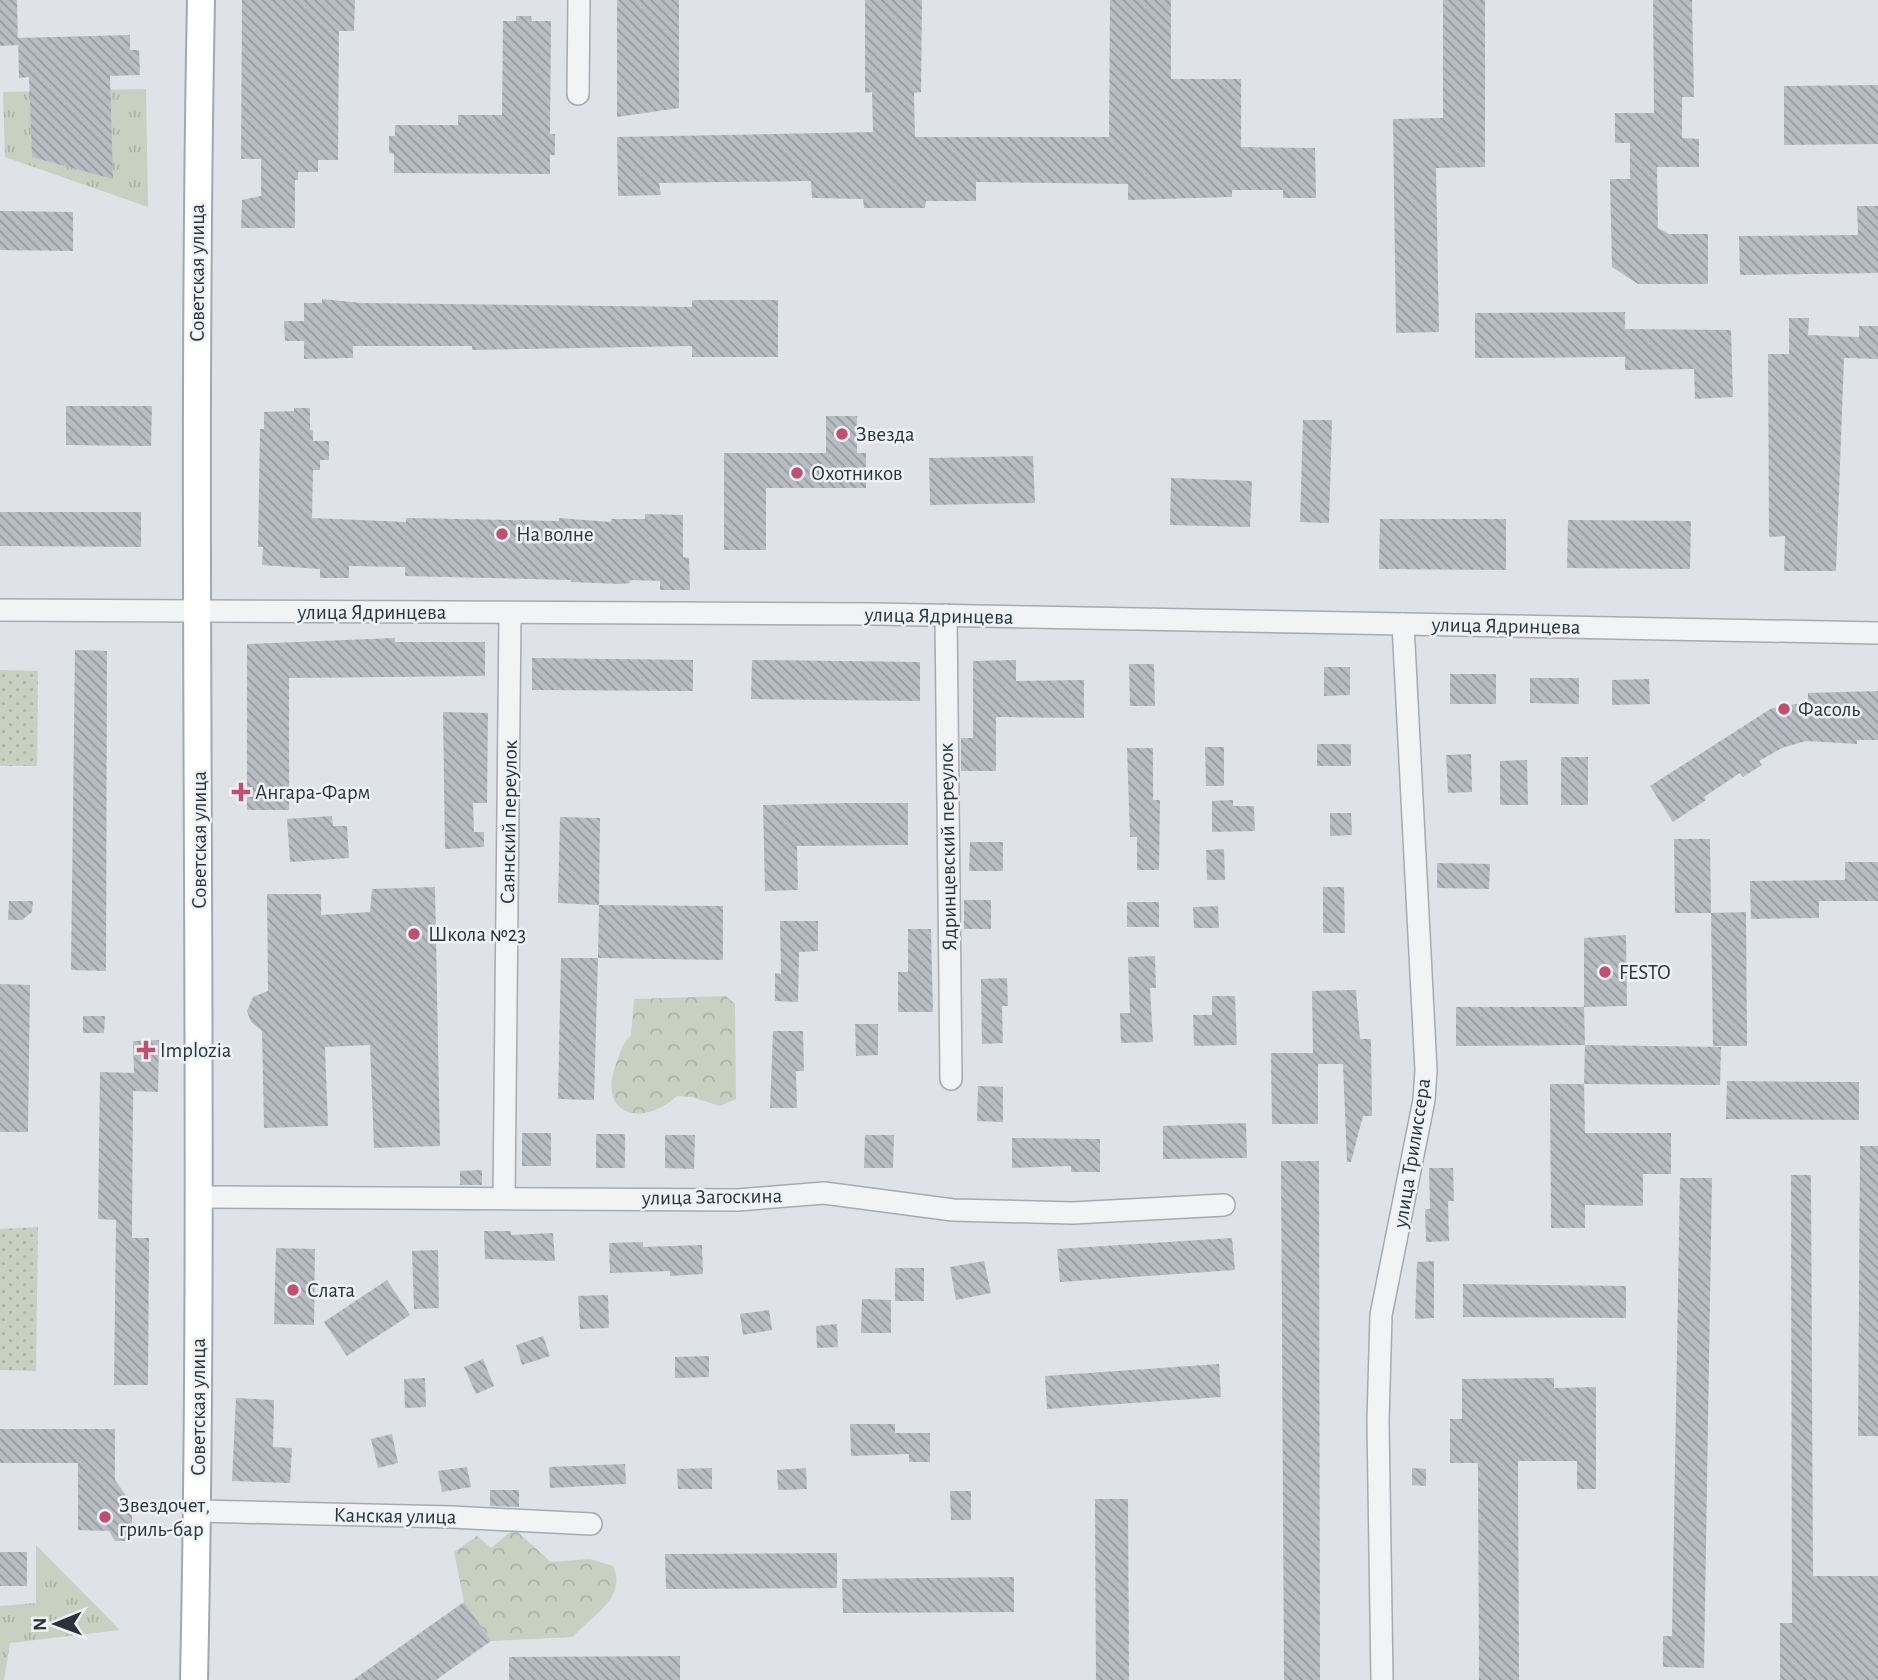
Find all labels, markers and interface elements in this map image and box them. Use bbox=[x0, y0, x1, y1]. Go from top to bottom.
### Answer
street label: Советская улица bbox=[187, 203, 208, 342]
place label: Звезда bbox=[856, 424, 915, 445]
marker: Звезда bbox=[834, 426, 850, 442]
place label: Охотников bbox=[811, 463, 903, 484]
marker: Охотников bbox=[789, 465, 805, 481]
place label: На волне bbox=[516, 524, 594, 545]
marker: На волне bbox=[494, 526, 510, 542]
street label: улица Ядринцева bbox=[297, 602, 447, 623]
street label: улица Ядринцева bbox=[863, 604, 1014, 628]
street label: улица Ядринцева bbox=[1430, 614, 1581, 638]
place label: Фасоль bbox=[1798, 699, 1860, 720]
marker: Фасоль bbox=[1776, 701, 1792, 717]
street label: Саянский переулок bbox=[497, 739, 521, 904]
street label: Ядринцевский переулок bbox=[936, 742, 960, 951]
street label: Советская улица bbox=[189, 770, 210, 909]
place label: Ангара-Фарм bbox=[255, 782, 370, 803]
marker: Ангара-Фарм bbox=[233, 784, 249, 800]
place label: Школа №23 bbox=[428, 924, 526, 945]
marker: Школа №23 bbox=[406, 926, 422, 942]
place label: FESTO bbox=[1619, 962, 1671, 983]
marker: FESTO bbox=[1597, 964, 1613, 980]
place label: Implozia bbox=[160, 1040, 232, 1061]
marker: Implozia bbox=[138, 1042, 154, 1058]
street label: улица Трилиссера bbox=[1390, 1076, 1434, 1230]
street label: улица Загоскина bbox=[641, 1185, 783, 1209]
place label: Слата bbox=[307, 1280, 355, 1301]
marker: Слата bbox=[285, 1282, 301, 1298]
street label: Советская улица bbox=[188, 1337, 209, 1476]
place label: Звездочет, гриль-бар bbox=[119, 1495, 210, 1540]
street label: Канская улица bbox=[333, 1504, 457, 1528]
marker: Звездочет, гриль-бар bbox=[97, 1509, 113, 1525]
north arrow bbox=[21, 1589, 91, 1659]
text: N bbox=[31, 1617, 50, 1631]

